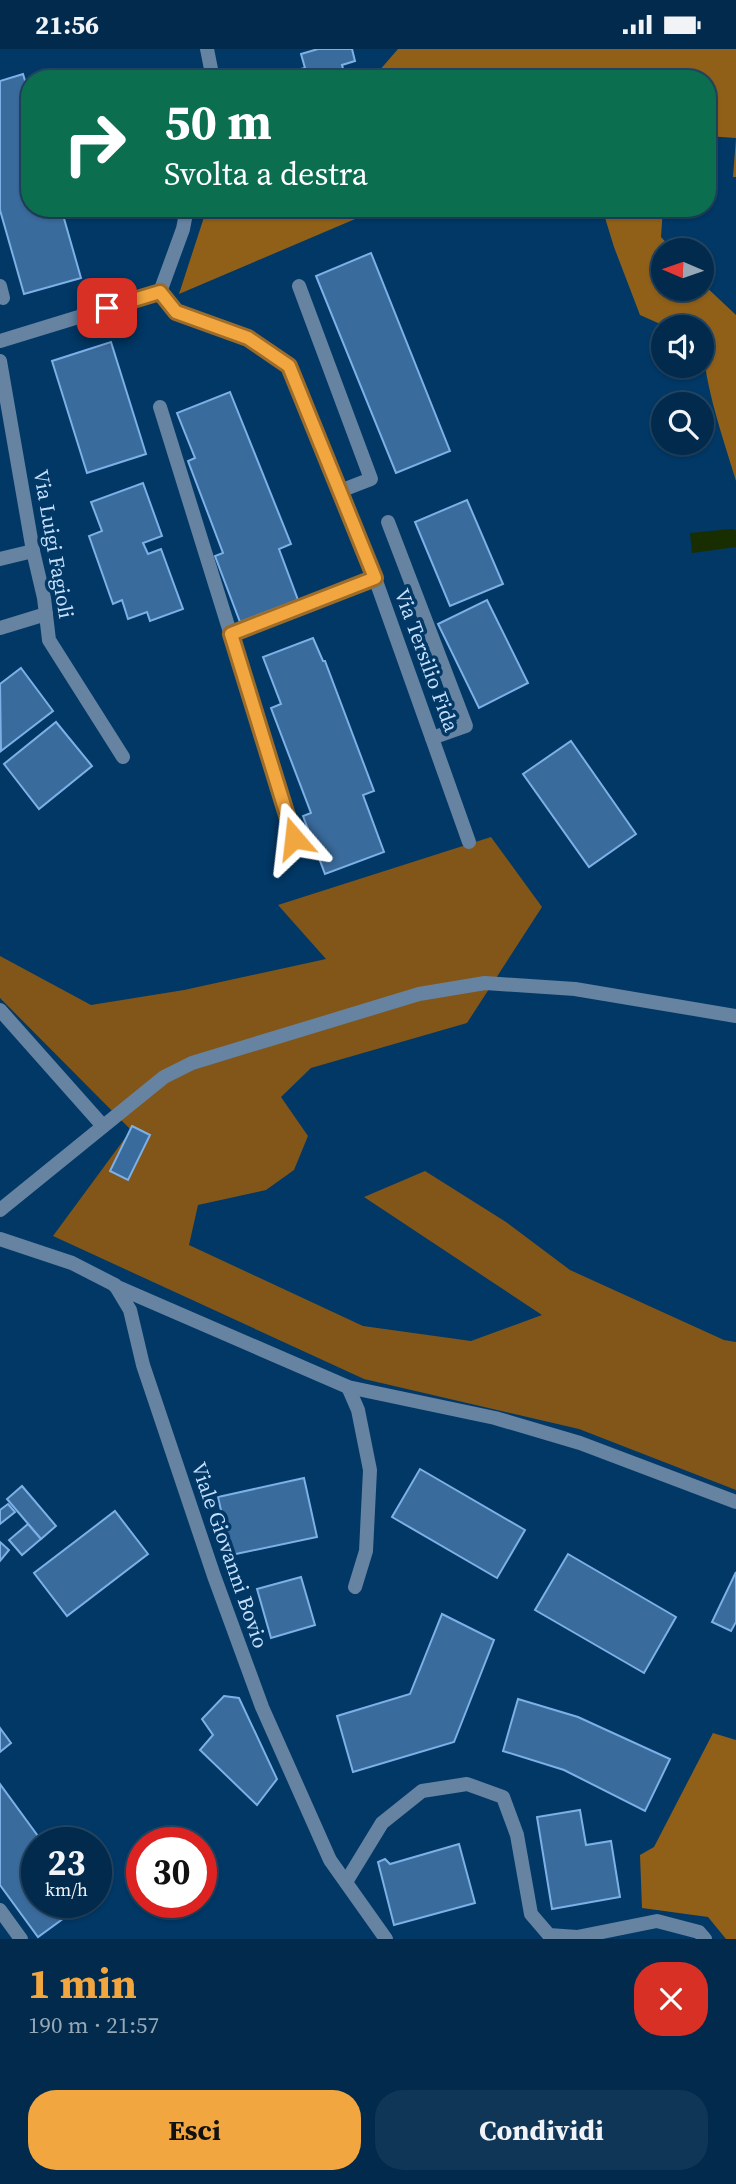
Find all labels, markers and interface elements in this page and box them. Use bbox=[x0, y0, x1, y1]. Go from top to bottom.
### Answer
text: 21:56 bbox=[35, 7, 99, 43]
text: 50 m bbox=[164, 88, 272, 155]
icon: right bbox=[49, 98, 140, 189]
text: Svolta a destra bbox=[164, 152, 368, 196]
north arrow bbox=[651, 238, 714, 301]
map controls bbox=[651, 238, 714, 455]
pin bbox=[77, 278, 137, 338]
icon: arrive bbox=[88, 289, 126, 327]
button: sound bbox=[651, 315, 714, 378]
button: search bbox=[651, 392, 714, 455]
street label: Via Luigi Fagioli bbox=[27, 467, 81, 621]
street label: Via Tersilio Fida bbox=[388, 584, 466, 736]
position arrow bbox=[257, 801, 331, 875]
street label: Viale Giovanni Bovio bbox=[185, 1458, 275, 1652]
speed limit sign: 30 bbox=[126, 1827, 217, 1918]
text: 23 bbox=[48, 1839, 85, 1887]
text: km/h bbox=[45, 1877, 88, 1902]
text: 1 min bbox=[28, 1954, 137, 2012]
button: close bbox=[634, 1962, 708, 2036]
text: 190 m · 21:57 bbox=[28, 2009, 159, 2041]
button: Esci bbox=[28, 2090, 361, 2170]
button: Condividi bbox=[375, 2090, 708, 2170]

